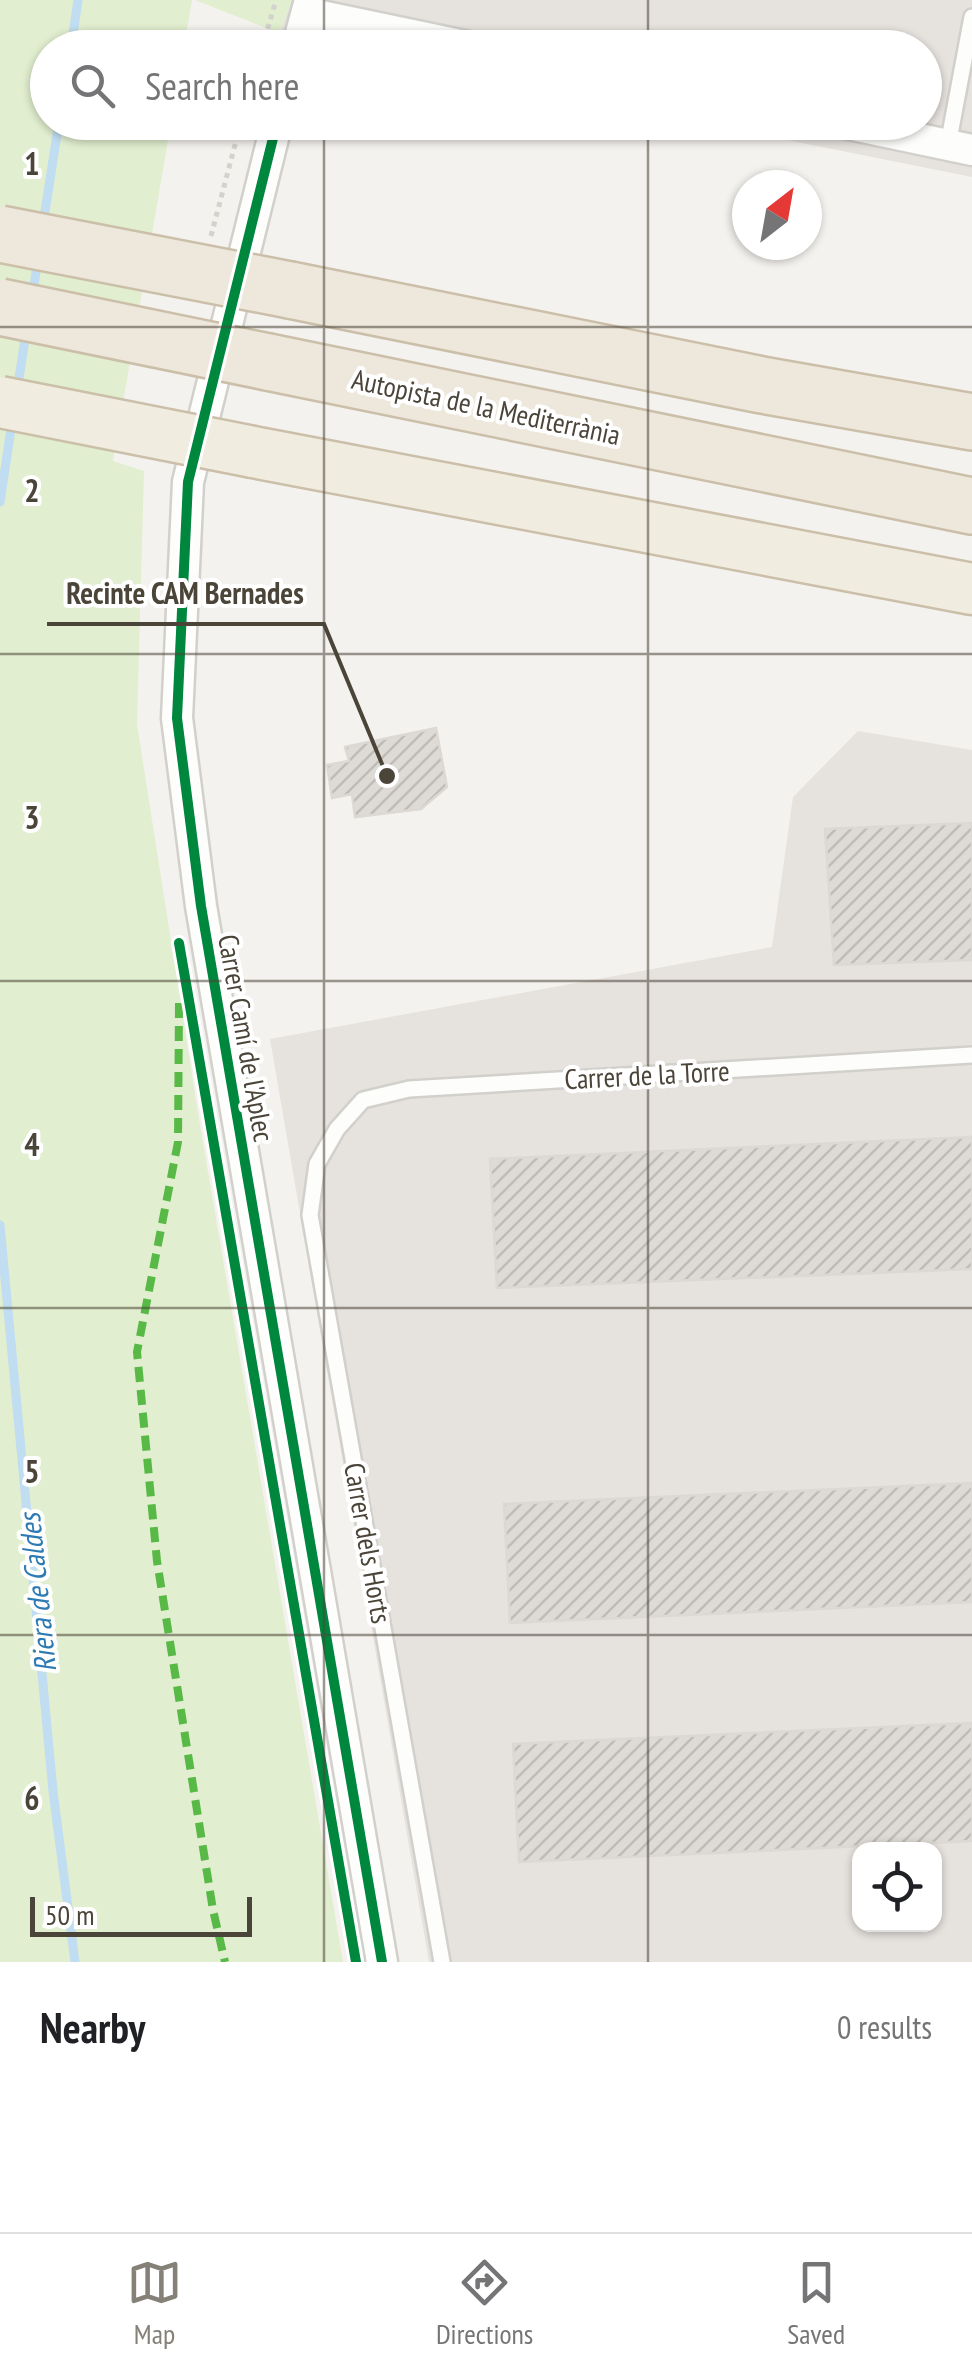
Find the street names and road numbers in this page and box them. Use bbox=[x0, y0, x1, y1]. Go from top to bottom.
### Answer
street label: Autopista de la Mediterrània bbox=[348, 360, 624, 453]
street label: Carrer Camí de l'Aplec bbox=[210, 931, 283, 1144]
street label: Carrer de la Torre bbox=[563, 1052, 731, 1097]
street label: Carrer dels Horts bbox=[336, 1460, 401, 1626]

